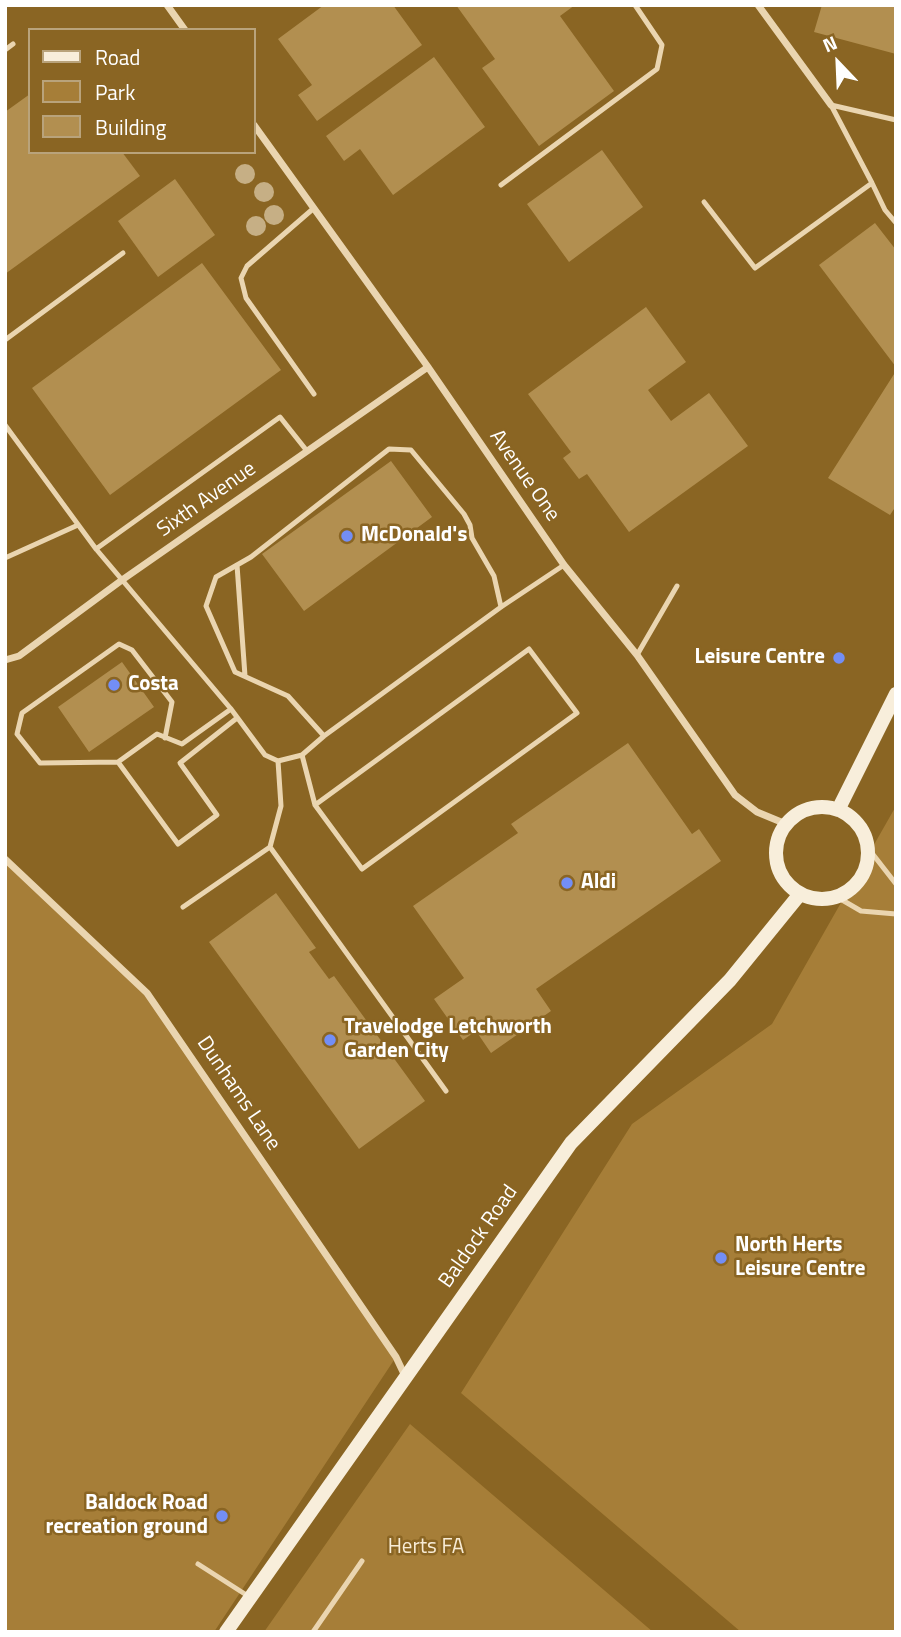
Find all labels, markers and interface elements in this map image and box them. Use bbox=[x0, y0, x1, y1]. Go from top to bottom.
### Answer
text: N bbox=[818, 27, 841, 59]
legend bbox=[28, 28, 256, 154]
north arrow bbox=[803, 28, 873, 98]
text: Road bbox=[95, 41, 140, 73]
text: Park bbox=[95, 76, 135, 108]
text: Building bbox=[95, 111, 166, 143]
street label: Avenue One bbox=[483, 425, 565, 527]
street label: Sixth Avenue bbox=[153, 457, 261, 543]
place label: McDonald's bbox=[361, 523, 467, 549]
marker: McDonald's bbox=[339, 528, 355, 544]
place label: Leisure Centre bbox=[695, 645, 825, 671]
marker: Leisure Centre bbox=[831, 650, 847, 666]
place label: Costa bbox=[128, 672, 179, 698]
marker: Costa bbox=[106, 677, 122, 693]
place label: Aldi bbox=[581, 870, 616, 896]
marker: Aldi bbox=[559, 875, 575, 891]
place label: Travelodge Letchworth Garden City bbox=[344, 1015, 552, 1065]
street label: Dunhams Lane bbox=[191, 1032, 285, 1156]
marker: Travelodge Letchworth Garden City bbox=[322, 1032, 338, 1048]
street label: Baldock Road bbox=[434, 1181, 524, 1293]
place label: North Herts Leisure Centre bbox=[735, 1233, 865, 1283]
marker: North Herts Leisure Centre bbox=[713, 1250, 729, 1266]
place label: Baldock Road recreation ground bbox=[45, 1491, 208, 1541]
marker: Baldock Road recreation ground bbox=[214, 1508, 230, 1524]
park label: Herts FA bbox=[388, 1535, 464, 1561]

